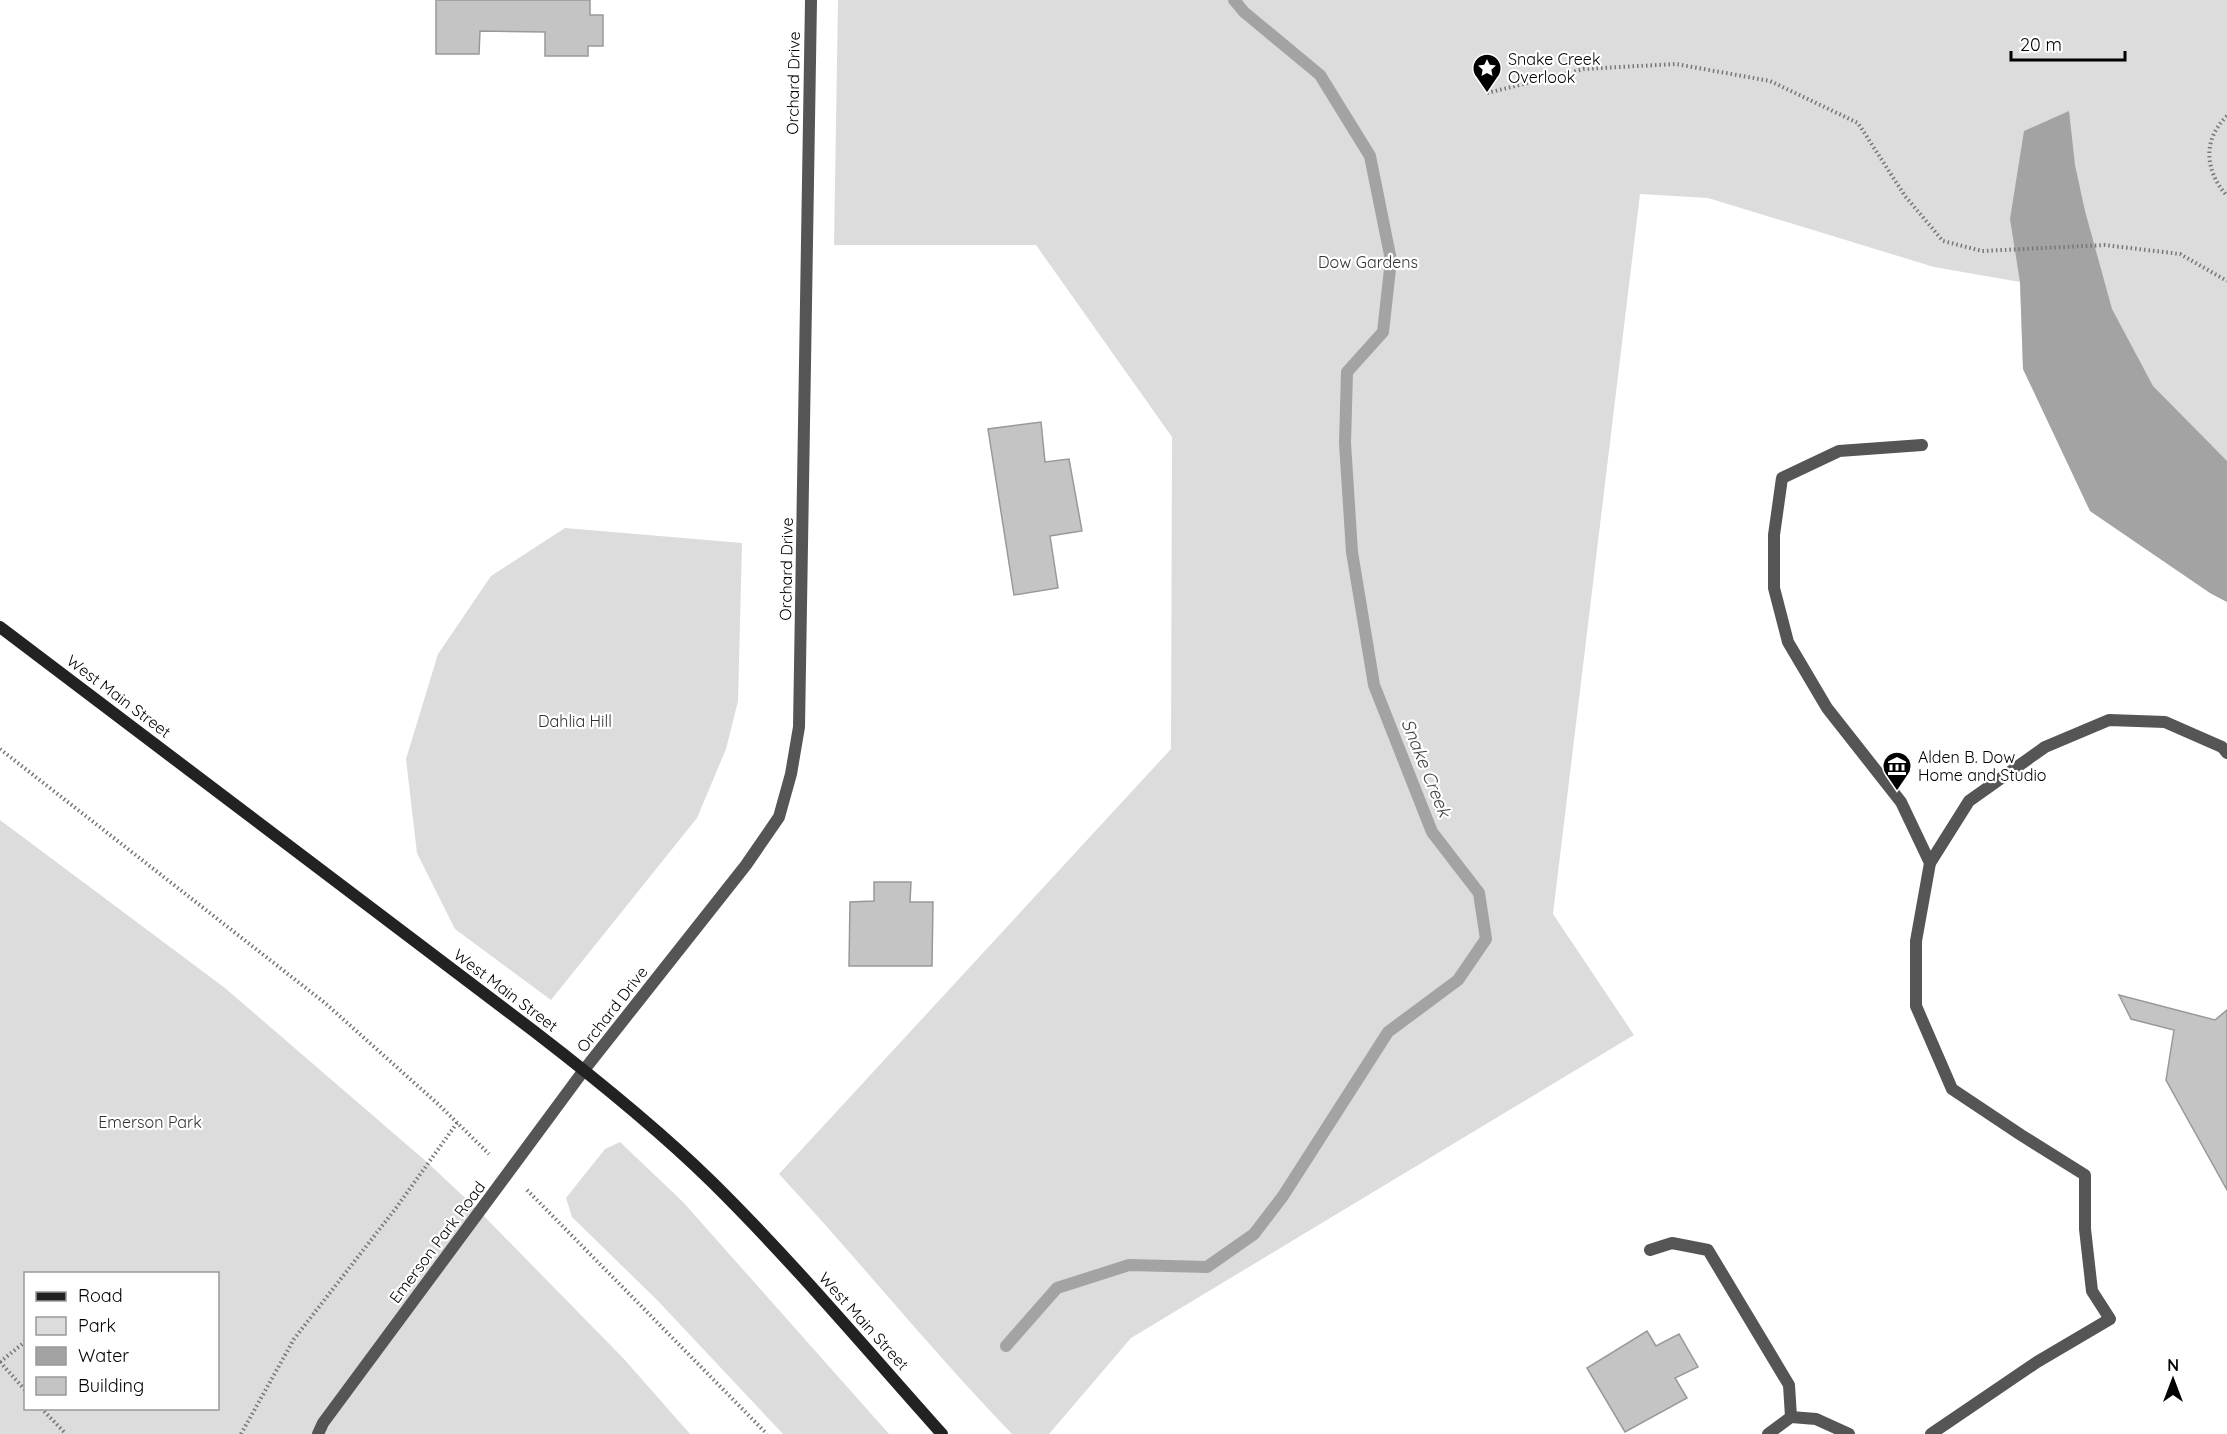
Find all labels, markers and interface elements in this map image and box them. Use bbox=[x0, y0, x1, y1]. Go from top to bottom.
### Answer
scale bar bbox=[2011, 24, 2125, 62]
street label: Orchard Drive bbox=[782, 31, 804, 135]
text: 20 m bbox=[2020, 33, 2062, 56]
place label: Snake Creek Overlook bbox=[1508, 49, 1600, 87]
place icon: Snake Creek Overlook bbox=[1471, 52, 1503, 94]
park label: Dow Gardens bbox=[1318, 252, 1418, 272]
street label: Orchard Drive bbox=[775, 517, 797, 621]
street label: West Main Street bbox=[63, 650, 175, 742]
park label: Dahlia Hill bbox=[538, 711, 612, 731]
water label: Snake Creek bbox=[1396, 715, 1457, 822]
place label: Alden B. Dow Home and Studio bbox=[1918, 747, 2047, 785]
museum icon: Alden B. Dow Home and Studio bbox=[1881, 750, 1913, 792]
street label: West Main Street bbox=[450, 944, 562, 1036]
street label: Orchard Drive bbox=[572, 962, 652, 1056]
park label: Emerson Park bbox=[98, 1112, 202, 1132]
street label: Emerson Park Road bbox=[385, 1177, 489, 1307]
street label: West Main Street bbox=[815, 1268, 913, 1374]
legend bbox=[24, 1272, 219, 1410]
text: Road bbox=[78, 1284, 123, 1307]
text: Park bbox=[78, 1314, 116, 1337]
text: Water bbox=[78, 1344, 129, 1367]
north arrow bbox=[2143, 1350, 2203, 1410]
text: N bbox=[2167, 1355, 2179, 1375]
text: Building bbox=[78, 1374, 144, 1397]

